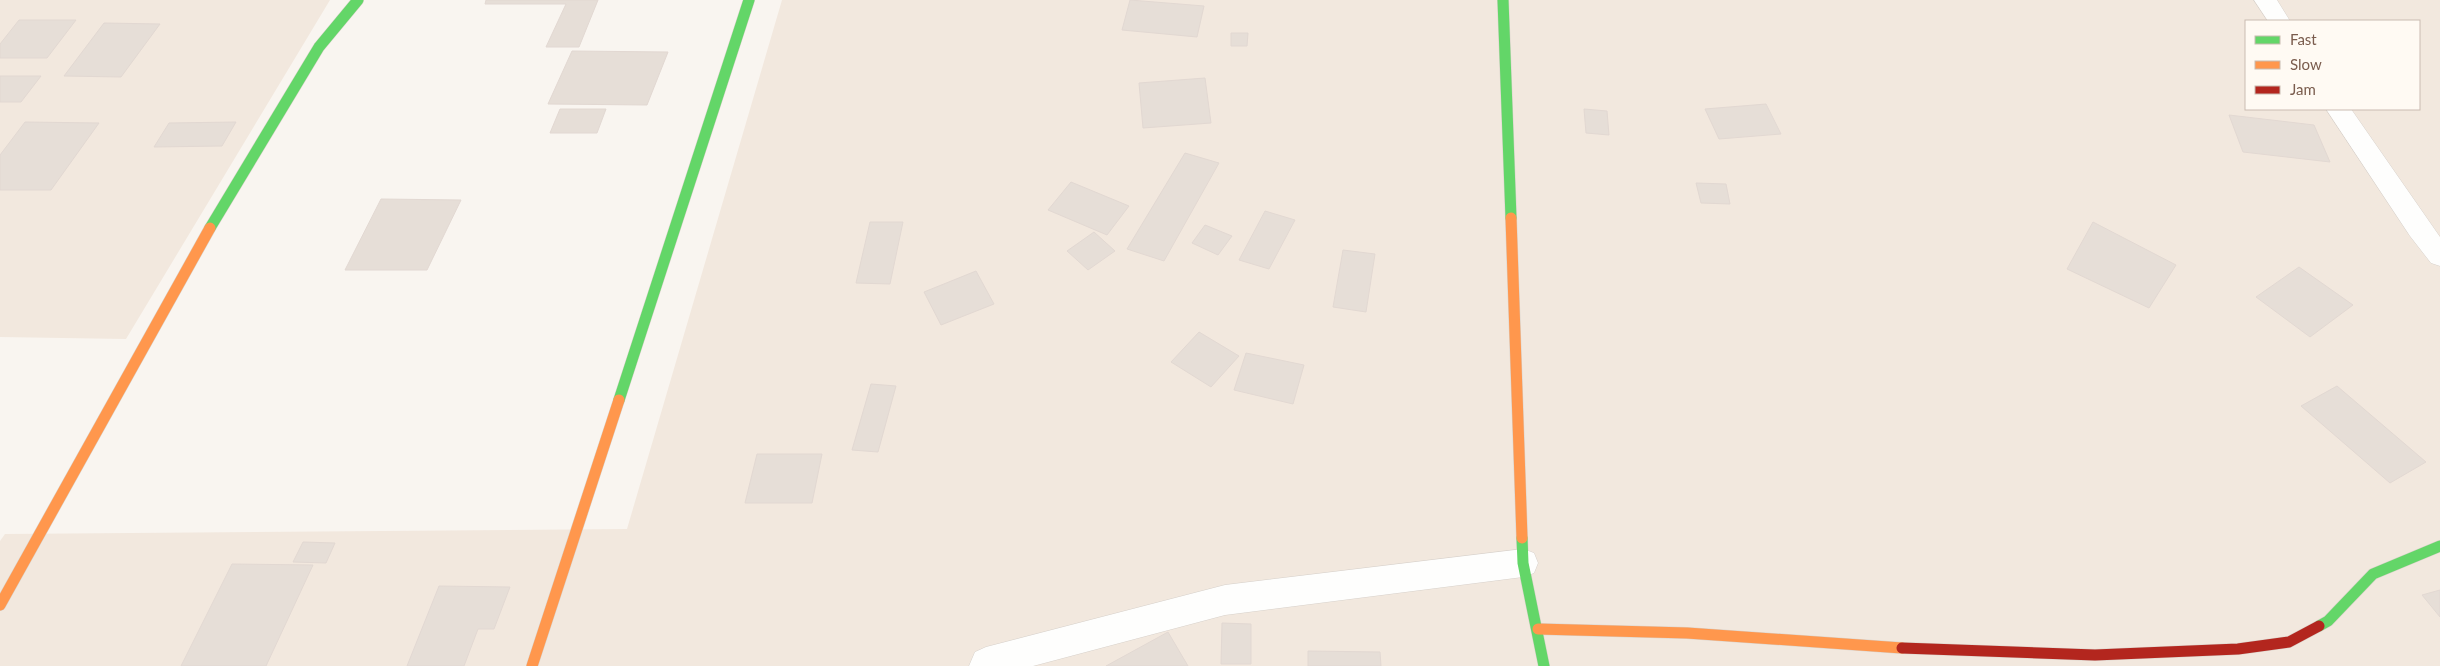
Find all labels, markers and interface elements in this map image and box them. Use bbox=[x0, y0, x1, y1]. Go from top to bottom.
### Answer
legend bbox=[2245, 20, 2420, 110]
text: Fast bbox=[2290, 30, 2317, 48]
text: Slow bbox=[2290, 55, 2322, 73]
text: Jam bbox=[2290, 80, 2316, 98]

